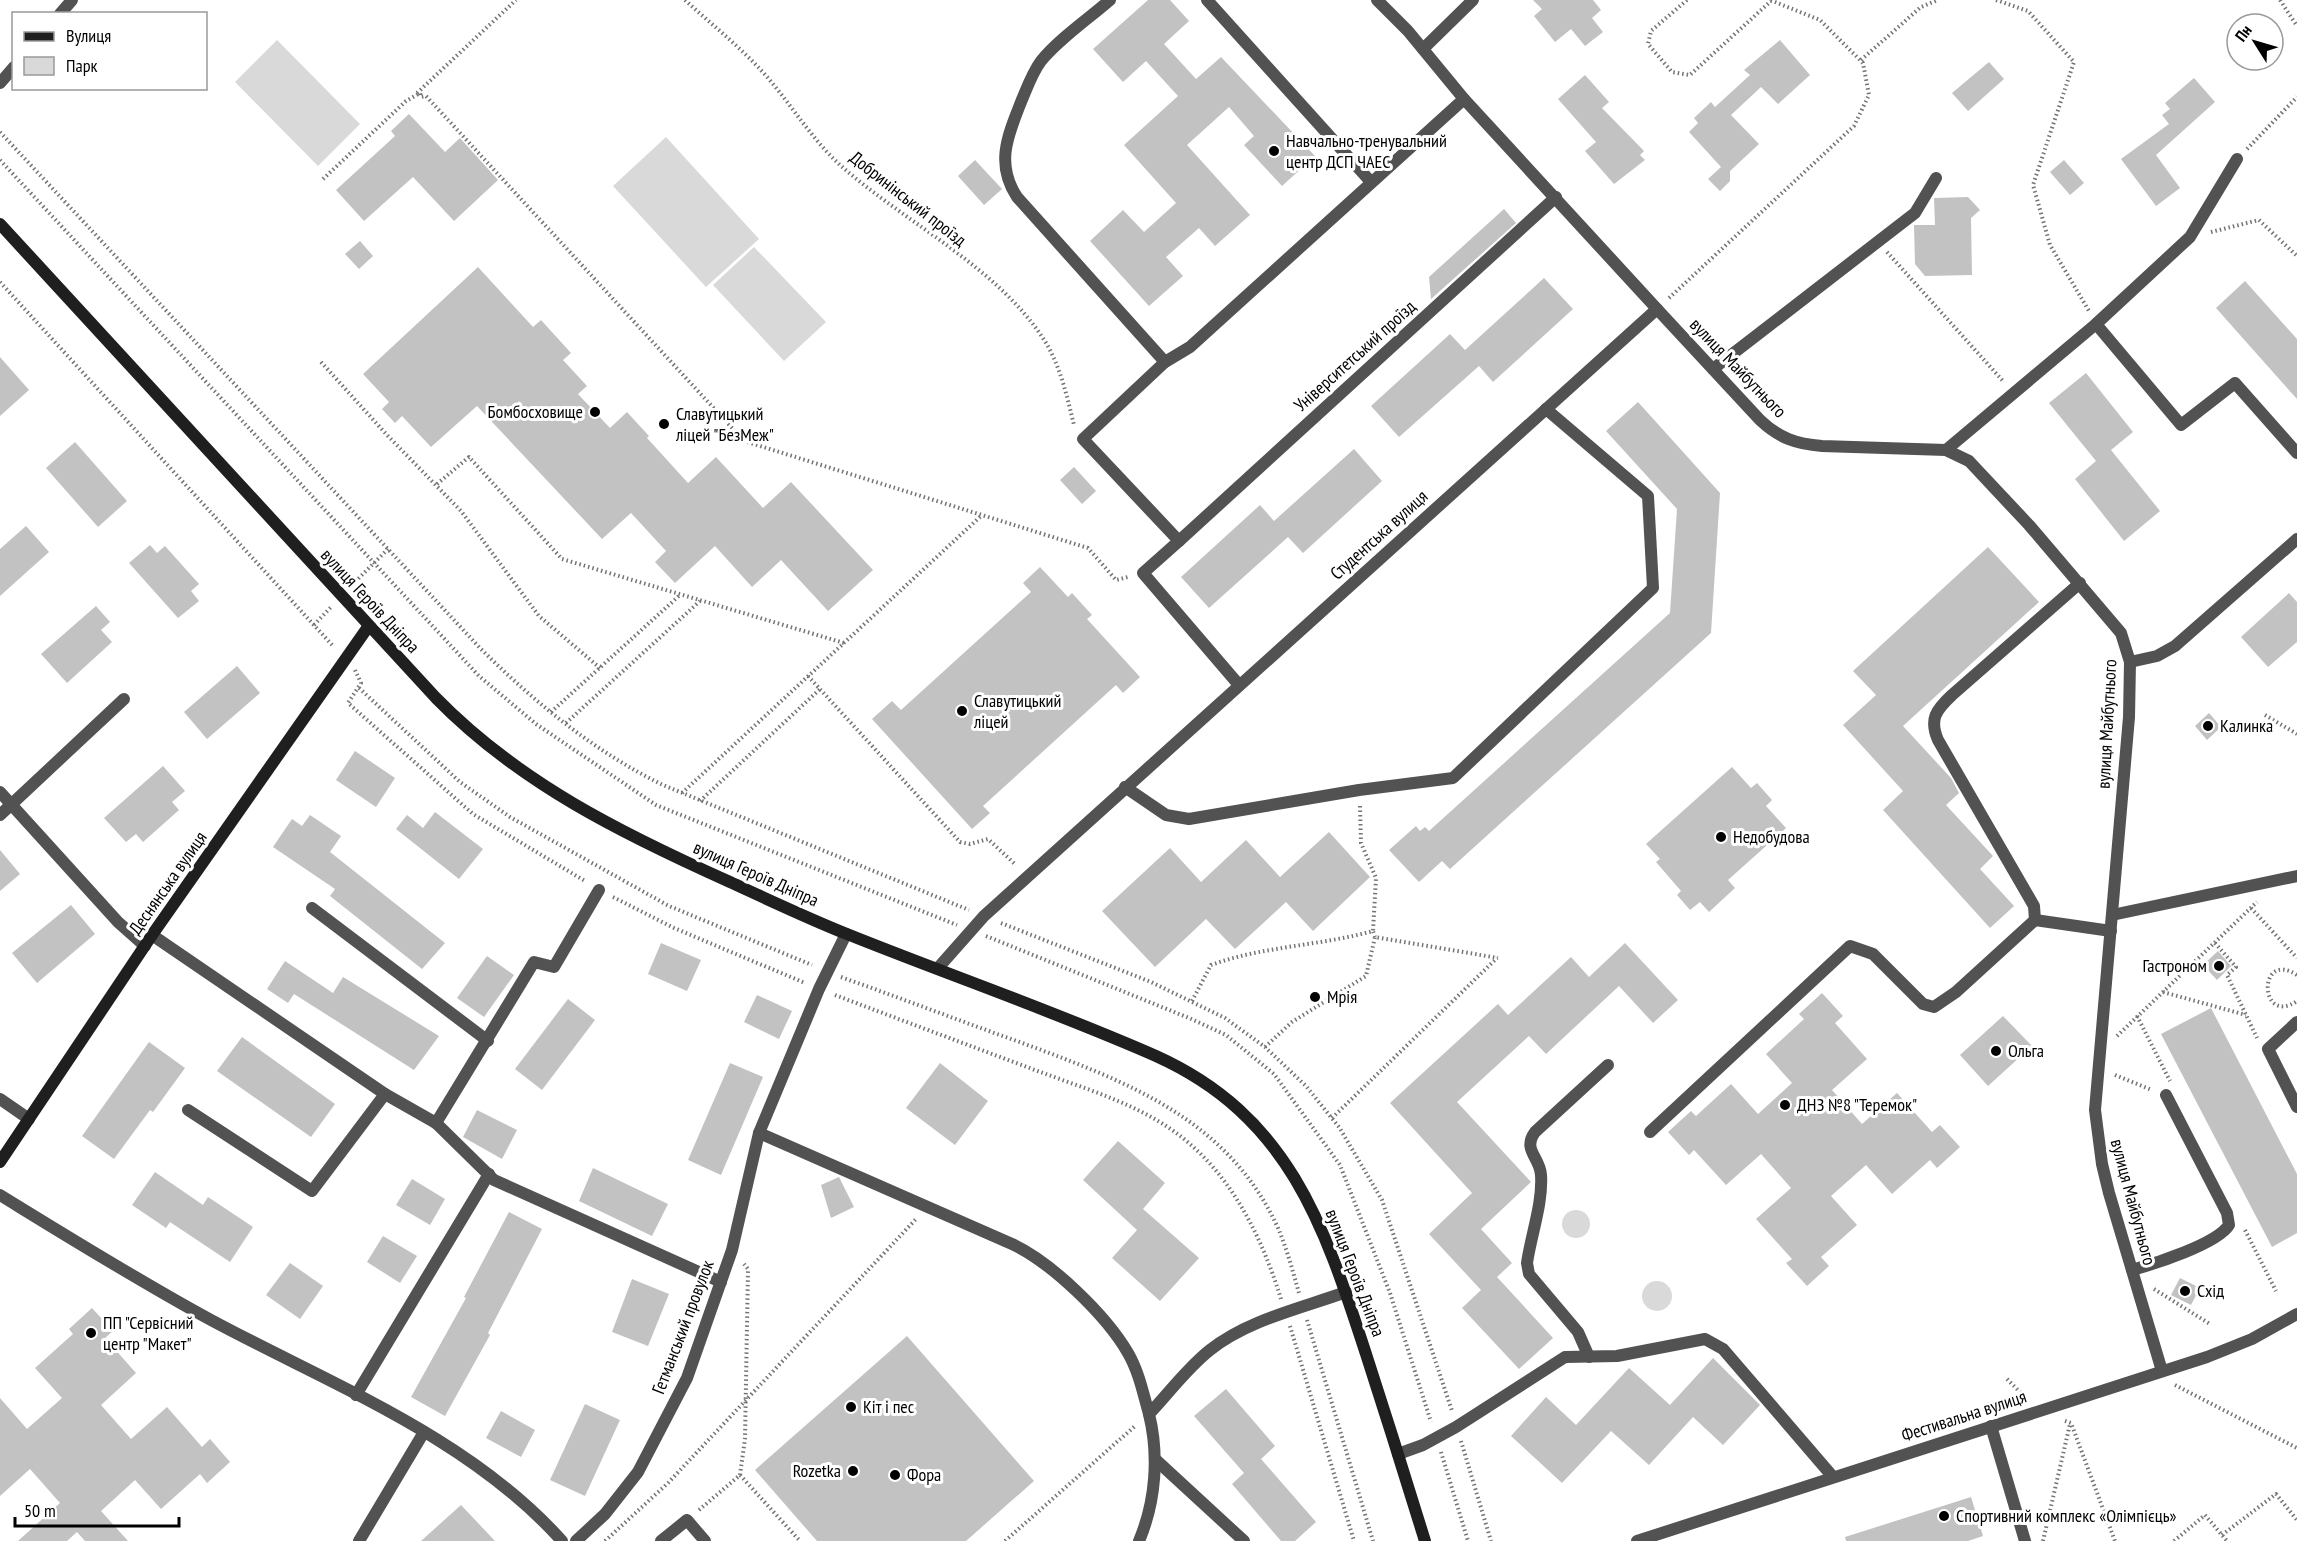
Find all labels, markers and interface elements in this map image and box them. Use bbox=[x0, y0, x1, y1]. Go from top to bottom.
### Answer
legend bbox=[12, 12, 207, 90]
north arrow bbox=[2225, 12, 2285, 72]
text: Пн bbox=[2230, 21, 2256, 45]
text: Вулиця bbox=[66, 24, 111, 47]
text: Парк bbox=[66, 54, 97, 77]
place label: Навчально-тренувальний центр ДСП ЧАЕС bbox=[1286, 129, 1447, 173]
marker: Навчально-тренувальний центр ДСП ЧАЕС bbox=[1267, 144, 1281, 158]
street label: Добринінський проїзд bbox=[845, 146, 971, 251]
street label: Університетський проїзд bbox=[1289, 295, 1420, 416]
street label: вулиця Майбутнього bbox=[1685, 313, 1792, 422]
place label: Бомбосховище bbox=[488, 400, 583, 423]
place label: Славутицький ліцей "БезМеж" bbox=[675, 402, 774, 446]
marker: Бомбосховище bbox=[588, 405, 602, 419]
marker: Славутицький ліцей "БезМеж" bbox=[657, 417, 671, 431]
street label: Студентська вулиця bbox=[1325, 485, 1432, 584]
street label: вулиця Героїв Дніпра bbox=[316, 544, 425, 658]
street label: вулиця Майбутнього bbox=[2092, 658, 2121, 789]
place label: Славутицький ліцей bbox=[973, 689, 1061, 733]
marker: Славутицький ліцей bbox=[955, 704, 969, 718]
place label: Калинка bbox=[2220, 714, 2273, 737]
marker: Калинка bbox=[2201, 719, 2215, 733]
place label: Недобудова bbox=[1733, 825, 1810, 848]
street label: Деснянська вулиця bbox=[124, 827, 212, 939]
marker: Недобудова bbox=[1714, 830, 1728, 844]
street label: вулиця Героїв Дніпра bbox=[690, 836, 822, 911]
place label: Гастроном bbox=[2142, 954, 2207, 977]
marker: Гастроном bbox=[2212, 959, 2226, 973]
place label: Мрiя bbox=[1327, 985, 1357, 1008]
marker: Мрiя bbox=[1308, 990, 1322, 1004]
place label: Ольга bbox=[2008, 1039, 2044, 1062]
marker: Ольга bbox=[1989, 1044, 2003, 1058]
place label: ДНЗ №8 "Теремок" bbox=[1797, 1093, 1917, 1116]
marker: ДНЗ №8 "Теремок" bbox=[1778, 1098, 1792, 1112]
street label: вулиця Майбутнього bbox=[2106, 1136, 2161, 1268]
street label: вулиця Героїв Дніпра bbox=[1321, 1206, 1390, 1340]
street label: Гетманський провулок bbox=[646, 1257, 719, 1397]
place label: Схід bbox=[2197, 1279, 2224, 1302]
marker: Схід bbox=[2178, 1284, 2192, 1298]
place label: ПП "Сервісний центр "Макет" bbox=[103, 1311, 194, 1355]
marker: ПП "Сервісний центр "Макет" bbox=[84, 1326, 98, 1340]
street label: Фестивальна вулиця bbox=[1899, 1385, 2029, 1447]
place label: Кіт і пес bbox=[863, 1395, 915, 1418]
marker: Кіт і пес bbox=[844, 1400, 858, 1414]
place label: Rozetka bbox=[793, 1459, 841, 1482]
place label: Фора bbox=[907, 1463, 941, 1486]
marker: Rozetka bbox=[846, 1464, 860, 1478]
marker: Фора bbox=[888, 1468, 902, 1482]
scale bar bbox=[15, 1490, 178, 1528]
text: 50 m bbox=[24, 1499, 56, 1522]
place label: Спортивний комплекс «Олімпієць» bbox=[1956, 1504, 2176, 1527]
marker: Спортивний комплекс «Олімпієць» bbox=[1937, 1509, 1951, 1523]

